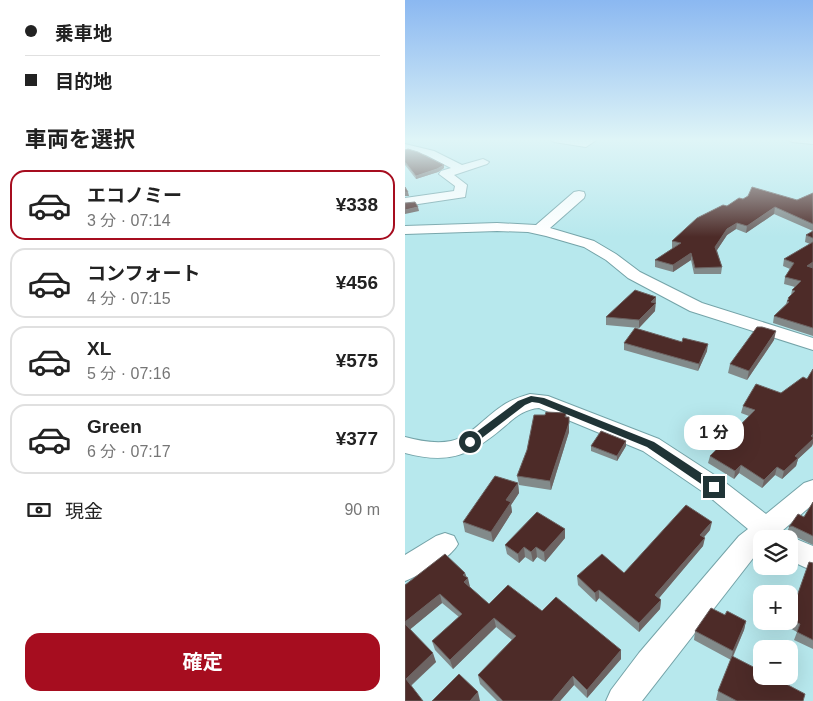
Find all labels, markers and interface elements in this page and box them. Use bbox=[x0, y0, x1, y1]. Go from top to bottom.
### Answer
text: 乗車地 bbox=[55, 23, 112, 44]
text: 目的地 bbox=[55, 71, 112, 92]
text: 車両を選択 bbox=[25, 127, 135, 152]
icon: car bbox=[27, 183, 72, 228]
text: エコノミー bbox=[87, 185, 182, 206]
text: ¥338 bbox=[336, 194, 378, 215]
text: 3 分 · 07:14 bbox=[87, 212, 171, 229]
icon: car bbox=[27, 261, 72, 306]
text: コンフォート bbox=[87, 263, 200, 284]
text: ¥456 bbox=[336, 272, 378, 293]
text: 4 分 · 07:15 bbox=[87, 290, 171, 307]
text: XL bbox=[87, 338, 111, 359]
icon: car bbox=[27, 339, 72, 384]
text: ¥575 bbox=[336, 350, 378, 371]
text: 5 分 · 07:16 bbox=[87, 365, 171, 382]
callout: 1 分 bbox=[684, 414, 744, 450]
text: Green bbox=[87, 416, 142, 437]
icon: car bbox=[27, 417, 72, 462]
text: 1 分 bbox=[699, 424, 729, 441]
text: ¥377 bbox=[336, 428, 378, 449]
route start bbox=[459, 431, 481, 453]
text: 6 分 · 07:17 bbox=[87, 443, 171, 460]
route end bbox=[703, 476, 725, 498]
icon: cash bbox=[25, 496, 53, 524]
text: 現金 bbox=[65, 501, 103, 522]
text: 90 m bbox=[344, 501, 380, 518]
map controls bbox=[753, 530, 798, 685]
button: layers bbox=[753, 530, 798, 575]
button: + bbox=[753, 585, 798, 630]
button: 確定 bbox=[25, 633, 380, 691]
button: − bbox=[753, 640, 798, 685]

